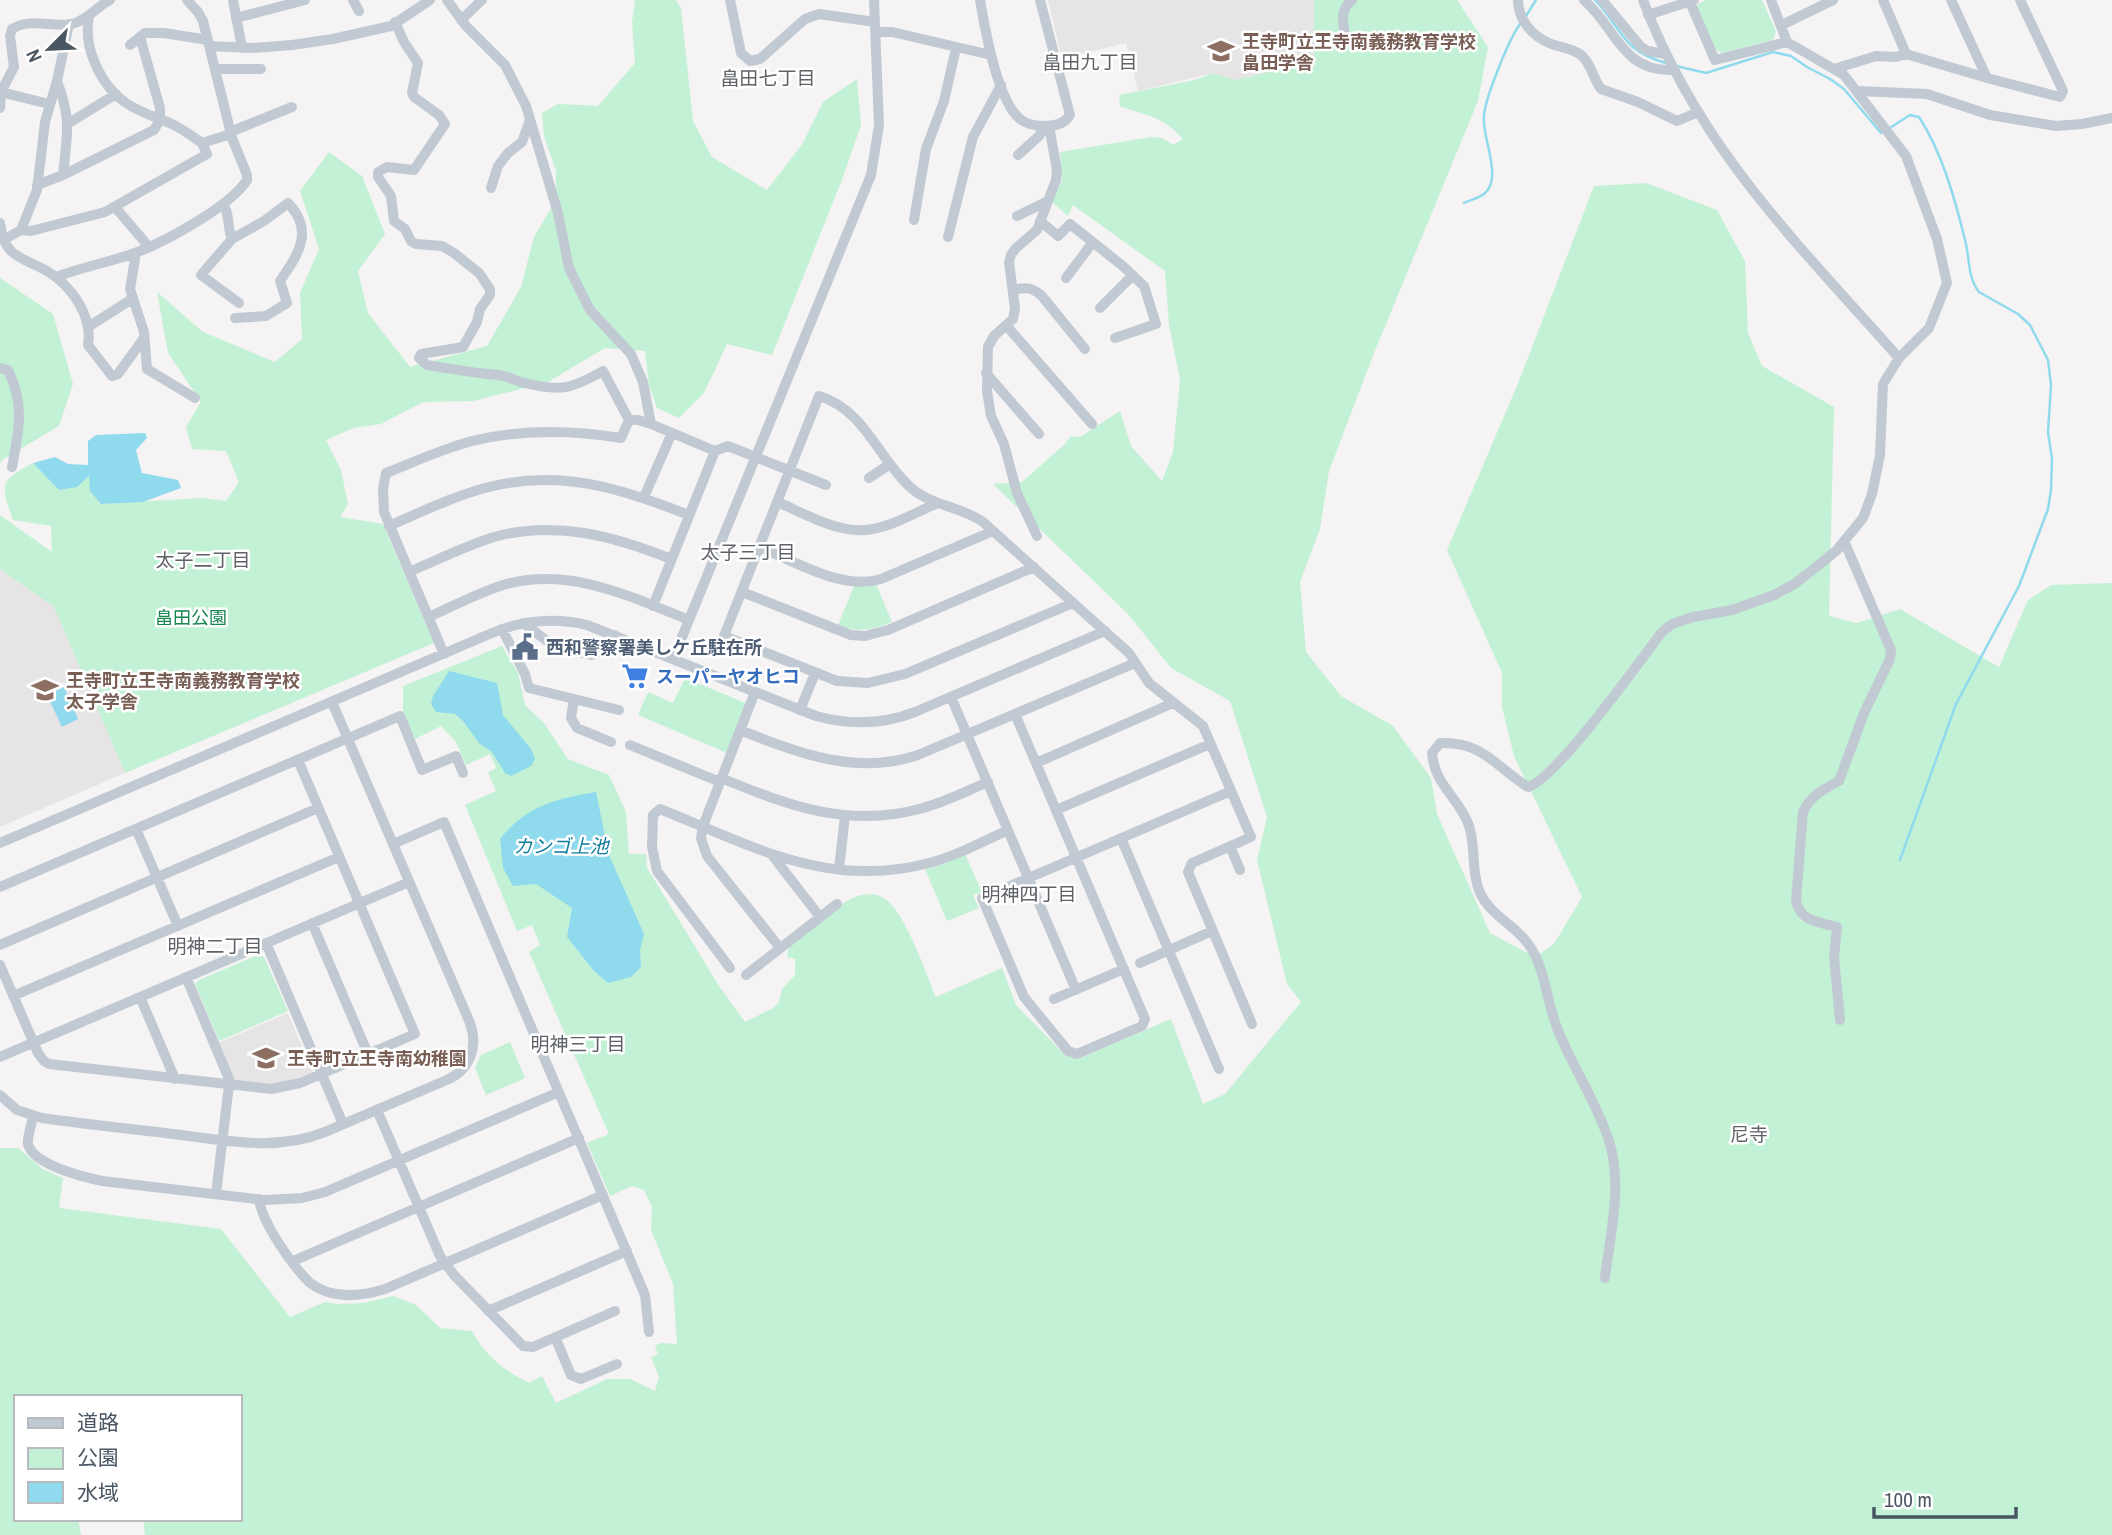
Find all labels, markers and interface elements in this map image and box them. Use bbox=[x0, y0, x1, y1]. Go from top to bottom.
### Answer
north arrow bbox=[14, 14, 84, 84]
place label: 王寺町立王寺南義務教育学校 畠田学舎 bbox=[1242, 29, 1476, 75]
school or university icon: 王寺町立王寺南義務教育学校 畠田学舎 bbox=[1206, 36, 1236, 66]
text: N bbox=[19, 45, 48, 66]
district label: 畠田九丁目 bbox=[1042, 49, 1138, 75]
district label: 畠田七丁目 bbox=[720, 65, 816, 91]
district label: 太子三丁目 bbox=[700, 539, 796, 565]
district label: 太子二丁目 bbox=[155, 547, 251, 573]
park label: 畠田公園 bbox=[155, 605, 227, 630]
public building icon: 西和警察署美しケ丘駐在所 bbox=[510, 632, 540, 662]
place label: 西和警察署美しケ丘駐在所 bbox=[546, 635, 762, 660]
supermarket icon: スーパーヤオヒコ bbox=[620, 661, 650, 691]
place label: スーパーヤオヒコ bbox=[656, 664, 800, 689]
place label: 王寺町立王寺南義務教育学校 太子学舎 bbox=[66, 668, 300, 714]
school or university icon: 王寺町立王寺南義務教育学校 太子学舎 bbox=[30, 675, 60, 705]
water label: カンゴ上池 bbox=[513, 833, 610, 859]
district label: 明神四丁目 bbox=[981, 881, 1077, 907]
district label: 明神二丁目 bbox=[167, 933, 263, 959]
district label: 明神三丁目 bbox=[530, 1031, 626, 1057]
school or university icon: 王寺町立王寺南幼稚園 bbox=[251, 1043, 281, 1073]
place label: 王寺町立王寺南幼稚園 bbox=[287, 1046, 467, 1071]
district label: 尼寺 bbox=[1730, 1121, 1768, 1147]
legend bbox=[14, 1395, 242, 1521]
text: 道路 bbox=[77, 1408, 119, 1437]
text: 公園 bbox=[77, 1443, 119, 1472]
scale bar bbox=[1874, 1476, 2016, 1520]
text: 水域 bbox=[77, 1478, 119, 1507]
text: 100 m bbox=[1884, 1485, 1932, 1514]

